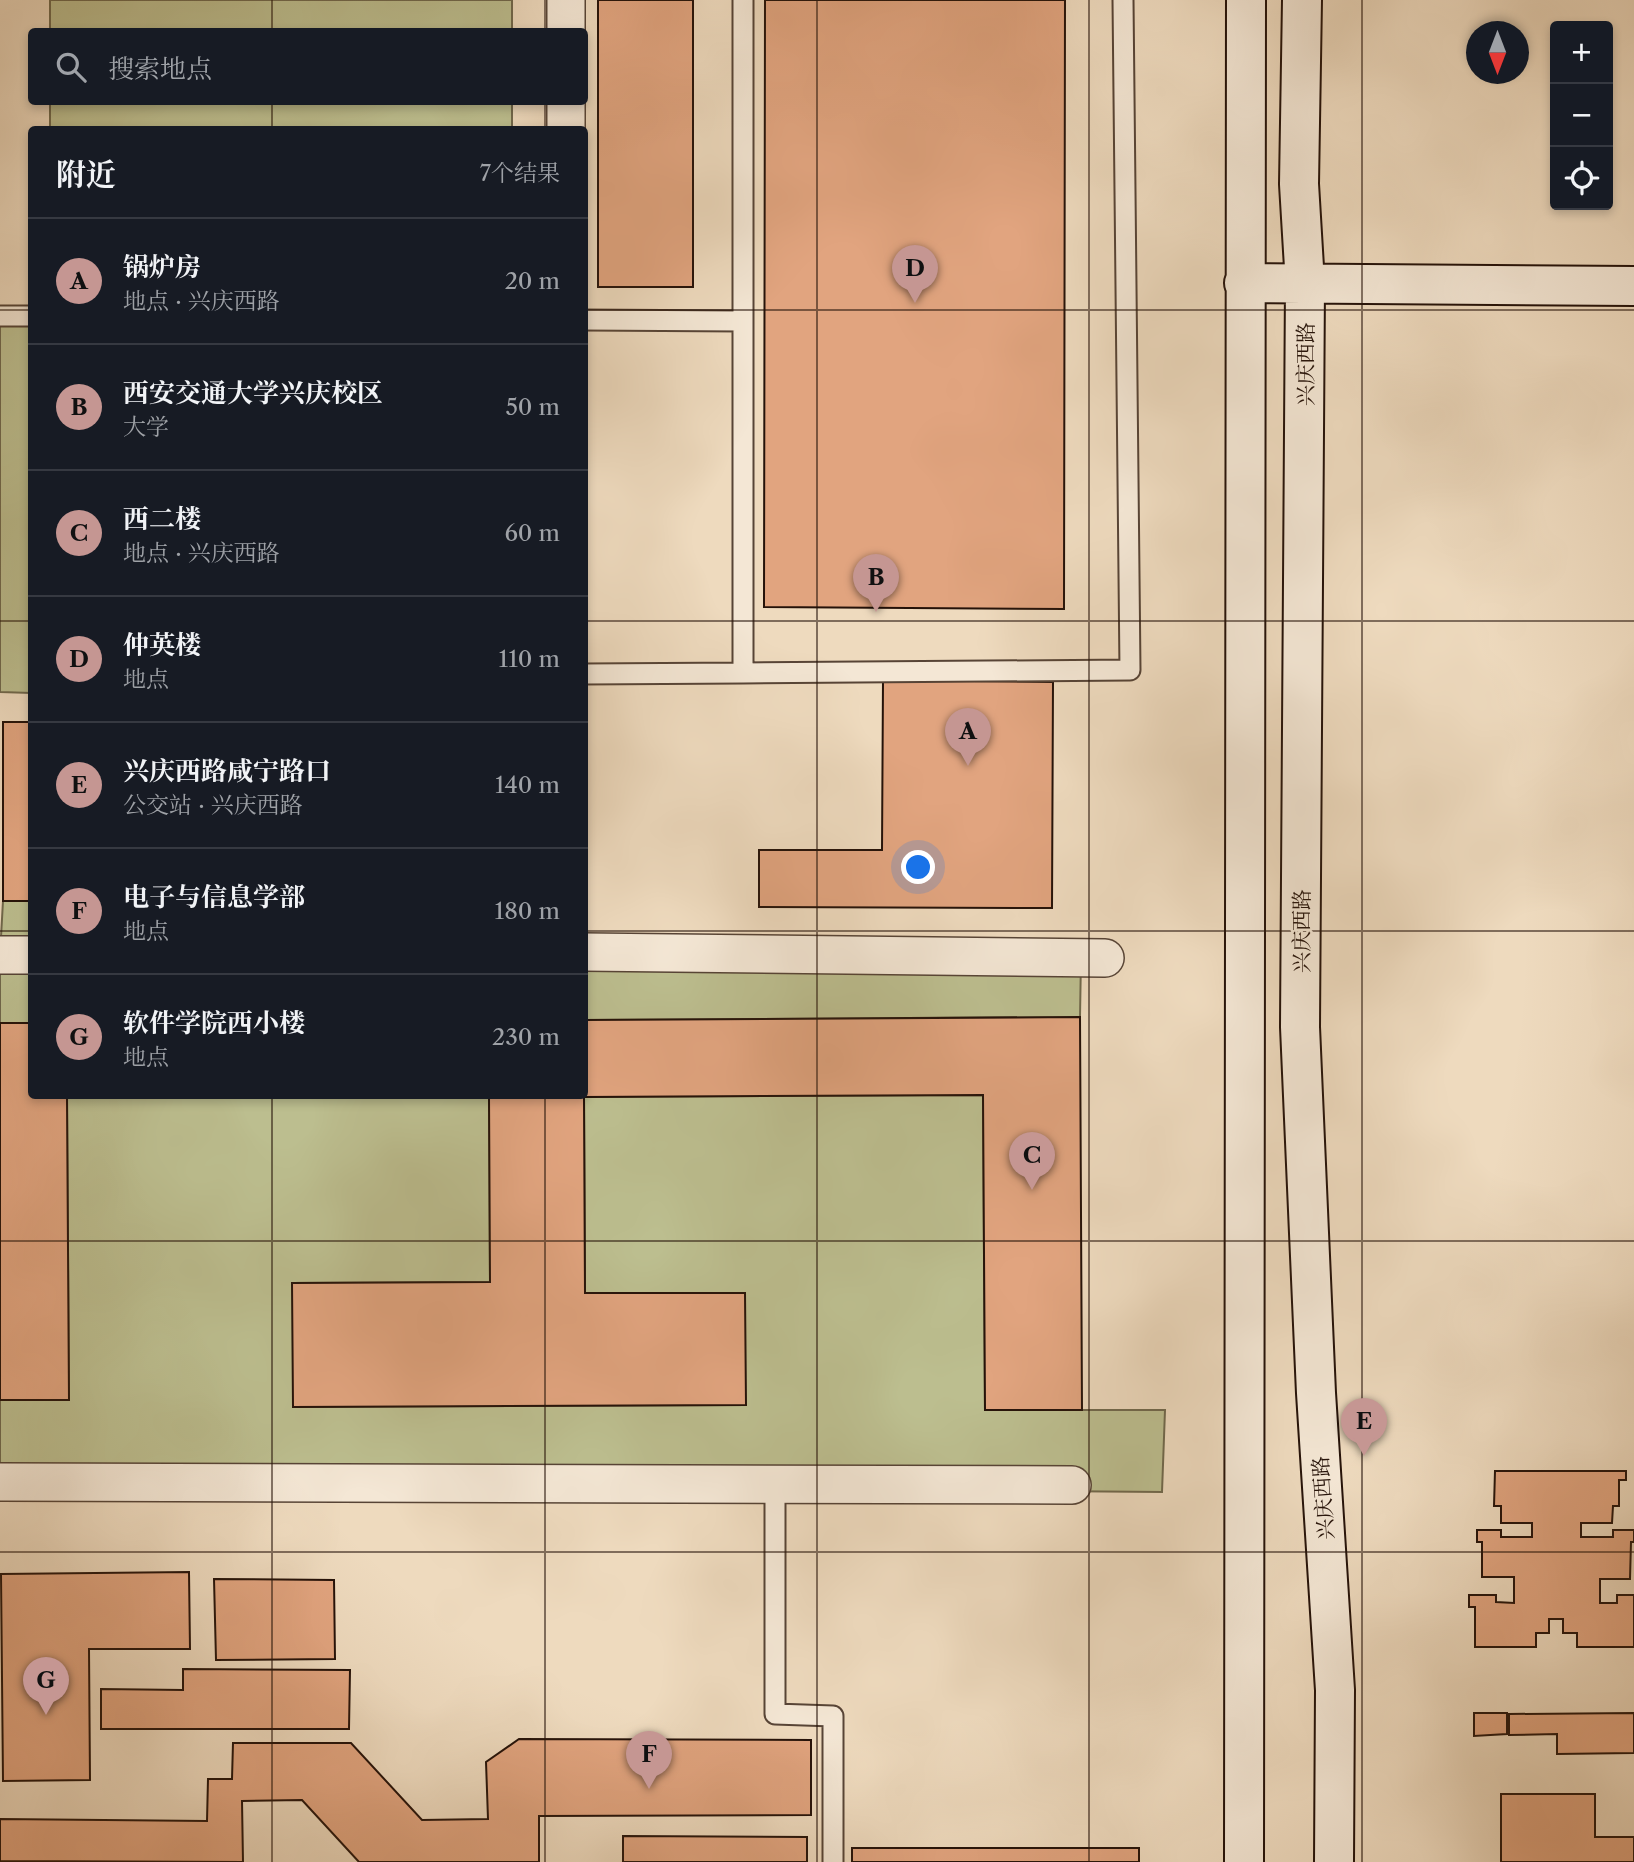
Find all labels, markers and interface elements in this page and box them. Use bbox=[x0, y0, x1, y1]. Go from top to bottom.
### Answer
north arrow bbox=[1466, 21, 1529, 84]
map controls bbox=[1550, 21, 1613, 210]
button: + bbox=[1550, 21, 1613, 84]
search box bbox=[28, 28, 588, 105]
icon: search bbox=[52, 48, 90, 86]
text: 搜索地点 bbox=[108, 53, 212, 85]
button: − bbox=[1550, 84, 1613, 147]
button: locate bbox=[1550, 147, 1613, 210]
text: 附近 bbox=[56, 156, 116, 193]
text: 7个结果 bbox=[480, 159, 560, 187]
pin: D bbox=[892, 245, 938, 303]
text: 锅炉房 bbox=[123, 251, 201, 283]
text: A bbox=[70, 267, 88, 295]
text: 20 m bbox=[505, 267, 560, 295]
text: 地点 · 兴庆西路 bbox=[123, 287, 280, 315]
street label: 兴庆西路 bbox=[1293, 322, 1318, 406]
text: 西安交通大学兴庆校区 bbox=[123, 377, 383, 409]
text: B bbox=[70, 393, 88, 421]
text: 50 m bbox=[505, 393, 560, 421]
text: 大学 bbox=[123, 413, 169, 441]
text: 西二楼 bbox=[123, 503, 201, 535]
text: C bbox=[70, 519, 88, 547]
text: 60 m bbox=[504, 519, 560, 547]
text: 地点 · 兴庆西路 bbox=[123, 539, 280, 567]
pin: B bbox=[853, 554, 899, 612]
text: 仲英楼 bbox=[123, 629, 201, 661]
text: D bbox=[69, 645, 89, 673]
text: 110 m bbox=[499, 645, 560, 673]
text: 地点 bbox=[123, 665, 169, 693]
pin: A bbox=[945, 708, 991, 766]
text: 兴庆西路咸宁路口 bbox=[123, 755, 331, 787]
text: E bbox=[71, 771, 87, 799]
text: 140 m bbox=[495, 771, 560, 799]
text: 公交站 · 兴庆西路 bbox=[123, 791, 303, 819]
your location bbox=[901, 850, 935, 884]
text: 电子与信息学部 bbox=[123, 881, 305, 913]
street label: 兴庆西路 bbox=[1289, 889, 1314, 973]
text: F bbox=[71, 897, 87, 925]
text: 180 m bbox=[495, 897, 560, 925]
text: 地点 bbox=[123, 917, 169, 945]
text: 软件学院西小楼 bbox=[123, 1007, 305, 1039]
text: G bbox=[69, 1023, 89, 1051]
text: 230 m bbox=[492, 1023, 560, 1051]
text: 地点 bbox=[123, 1043, 169, 1071]
pin: C bbox=[1009, 1132, 1055, 1190]
pin: E bbox=[1341, 1398, 1387, 1456]
street label: 兴庆西路 bbox=[1308, 1455, 1338, 1541]
pin: G bbox=[23, 1657, 69, 1715]
pin: F bbox=[626, 1731, 672, 1789]

